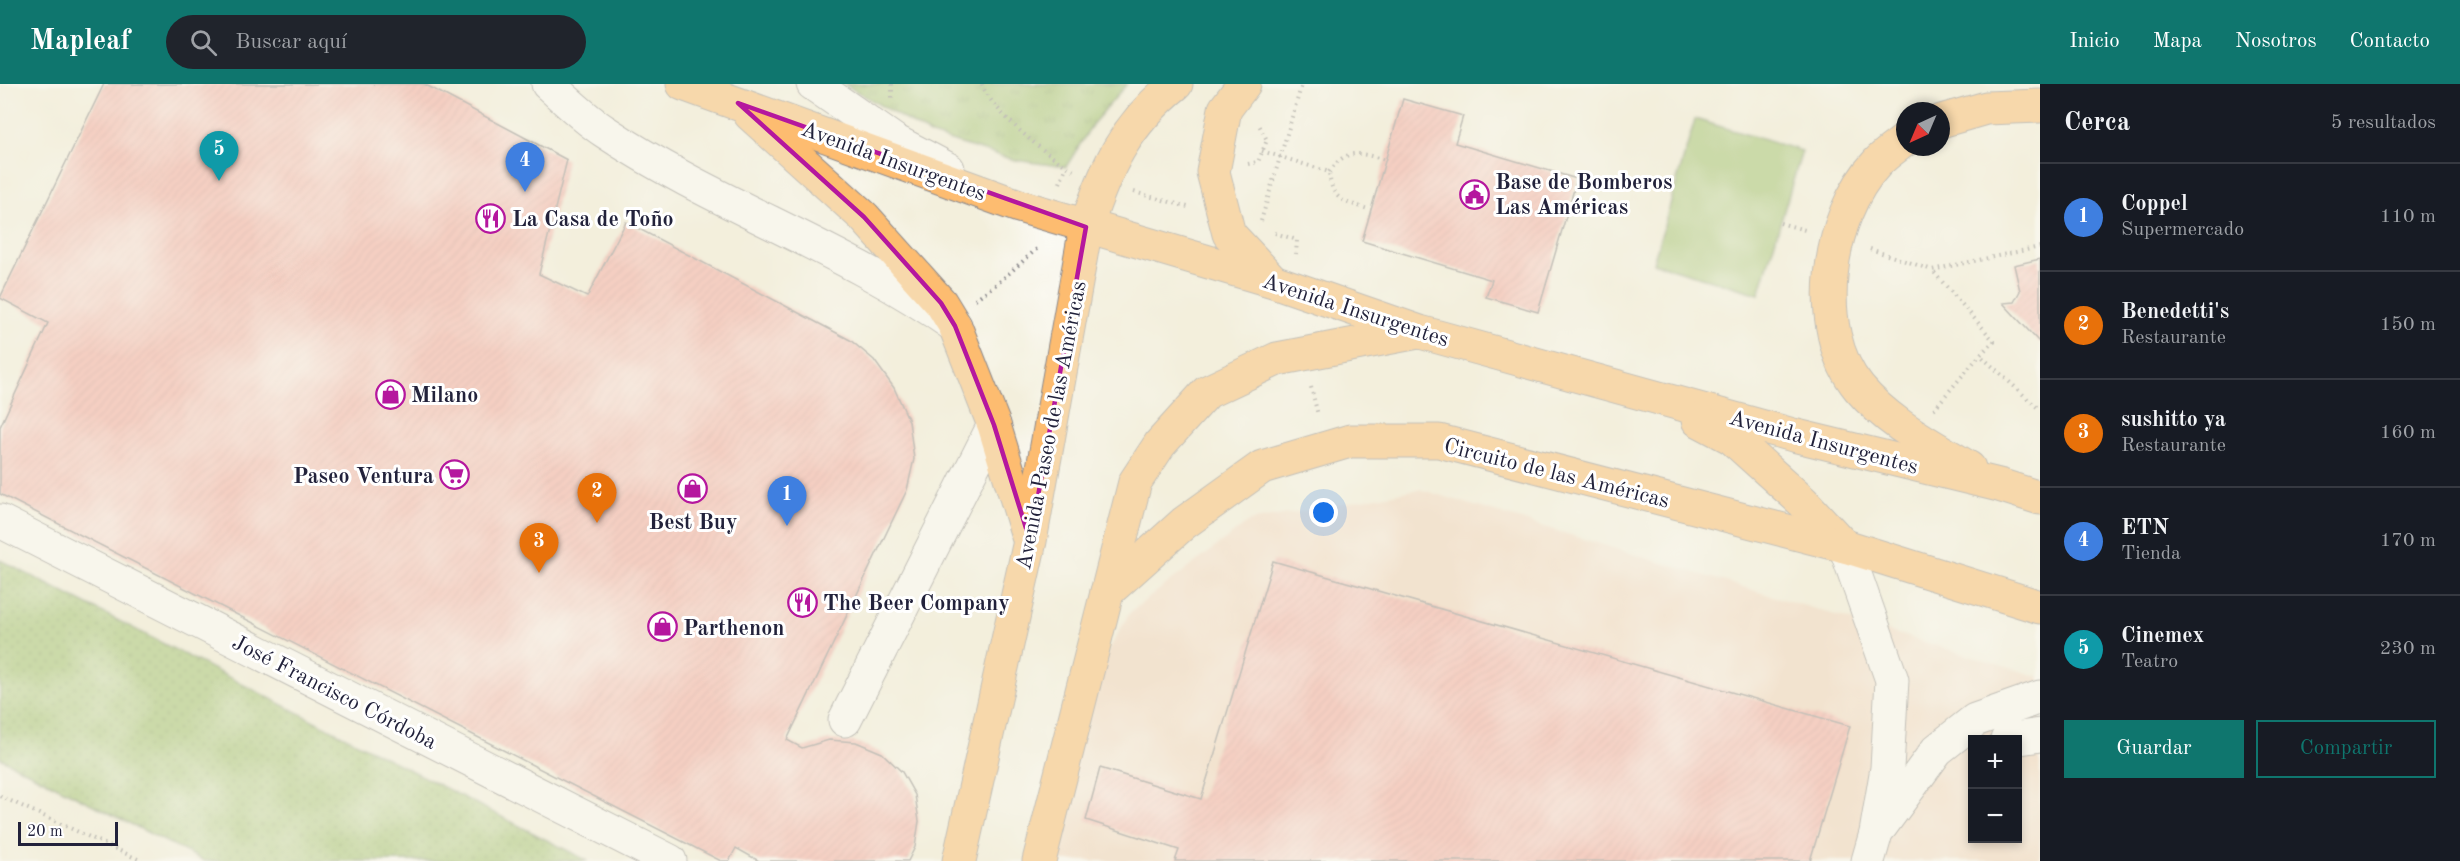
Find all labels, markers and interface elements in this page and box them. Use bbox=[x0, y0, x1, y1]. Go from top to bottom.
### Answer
search box bbox=[166, 15, 586, 69]
icon: search bbox=[187, 26, 220, 59]
text: Mapleaf bbox=[30, 28, 130, 56]
text: Buscar aquí bbox=[235, 31, 347, 53]
text: Inicio bbox=[2069, 31, 2120, 52]
text: Mapa bbox=[2153, 31, 2202, 52]
text: Nosotros bbox=[2235, 31, 2317, 52]
text: Contacto bbox=[2350, 31, 2430, 52]
north arrow bbox=[1896, 102, 1950, 156]
text: Cerca bbox=[2064, 110, 2130, 136]
text: 5 resultados bbox=[2331, 113, 2436, 133]
street label: Avenida Insurgentes bbox=[798, 118, 988, 205]
pin: 5 bbox=[200, 132, 238, 181]
pin: 4 bbox=[506, 142, 544, 192]
place label: Base de Bomberos Las Américas bbox=[1495, 172, 1673, 219]
public building icon: Base de Bomberos Las Américas bbox=[1458, 178, 1490, 210]
text: Coppel bbox=[2121, 193, 2188, 215]
restaurant icon: La Casa de Toño bbox=[475, 202, 507, 234]
text: 1 bbox=[2078, 207, 2089, 227]
text: 110 m bbox=[2380, 207, 2436, 227]
place label: La Casa de Toño bbox=[512, 209, 674, 231]
text: Supermercado bbox=[2121, 220, 2244, 240]
street label: Avenida Insurgentes bbox=[1259, 270, 1451, 351]
street label: Avenida Paseo de las Américas bbox=[1013, 279, 1091, 572]
text: Benedetti's bbox=[2121, 301, 2229, 323]
text: 2 bbox=[2078, 315, 2089, 335]
text: 150 m bbox=[2380, 315, 2436, 335]
text: Restaurante bbox=[2121, 328, 2226, 348]
shop icon: Milano bbox=[374, 378, 406, 410]
place label: Milano bbox=[411, 385, 478, 407]
street label: Avenida Insurgentes bbox=[1727, 407, 1920, 479]
text: sushitto ya bbox=[2121, 409, 2226, 431]
text: 3 bbox=[2078, 423, 2089, 443]
text: 160 m bbox=[2380, 423, 2436, 443]
street label: Circuito de las Américas bbox=[1442, 435, 1671, 513]
text: Restaurante bbox=[2121, 436, 2226, 456]
supermarket icon: Paseo Ventura bbox=[439, 459, 471, 491]
place label: Paseo Ventura bbox=[293, 466, 434, 488]
shop icon: Best Buy bbox=[677, 473, 709, 505]
pin: 2 bbox=[578, 474, 616, 523]
pin: 1 bbox=[768, 476, 806, 526]
your location bbox=[1309, 498, 1338, 527]
place label: Best Buy bbox=[649, 512, 737, 534]
text: ETN bbox=[2121, 517, 2169, 539]
pin: 3 bbox=[520, 524, 558, 573]
text: 4 bbox=[2078, 531, 2089, 551]
text: 170 m bbox=[2380, 531, 2436, 551]
text: Tienda bbox=[2121, 544, 2181, 564]
restaurant icon: The Beer Company bbox=[786, 586, 818, 618]
place label: The Beer Company bbox=[823, 593, 1010, 615]
shop icon: Parthenon bbox=[646, 611, 678, 643]
place label: Parthenon bbox=[683, 618, 784, 640]
text: Cinemex bbox=[2121, 625, 2204, 647]
street label: José Francisco Córdoba bbox=[228, 632, 440, 754]
text: 5 bbox=[2078, 639, 2089, 659]
text: 230 m bbox=[2380, 639, 2436, 659]
text: Teatro bbox=[2121, 652, 2178, 672]
button: Guardar bbox=[2064, 720, 2244, 778]
button: Compartir bbox=[2256, 720, 2436, 778]
map controls bbox=[1968, 735, 2022, 843]
button: + bbox=[1968, 735, 2022, 789]
button: − bbox=[1968, 789, 2022, 843]
scale bar bbox=[18, 819, 118, 846]
text: 20 m bbox=[27, 824, 63, 840]

